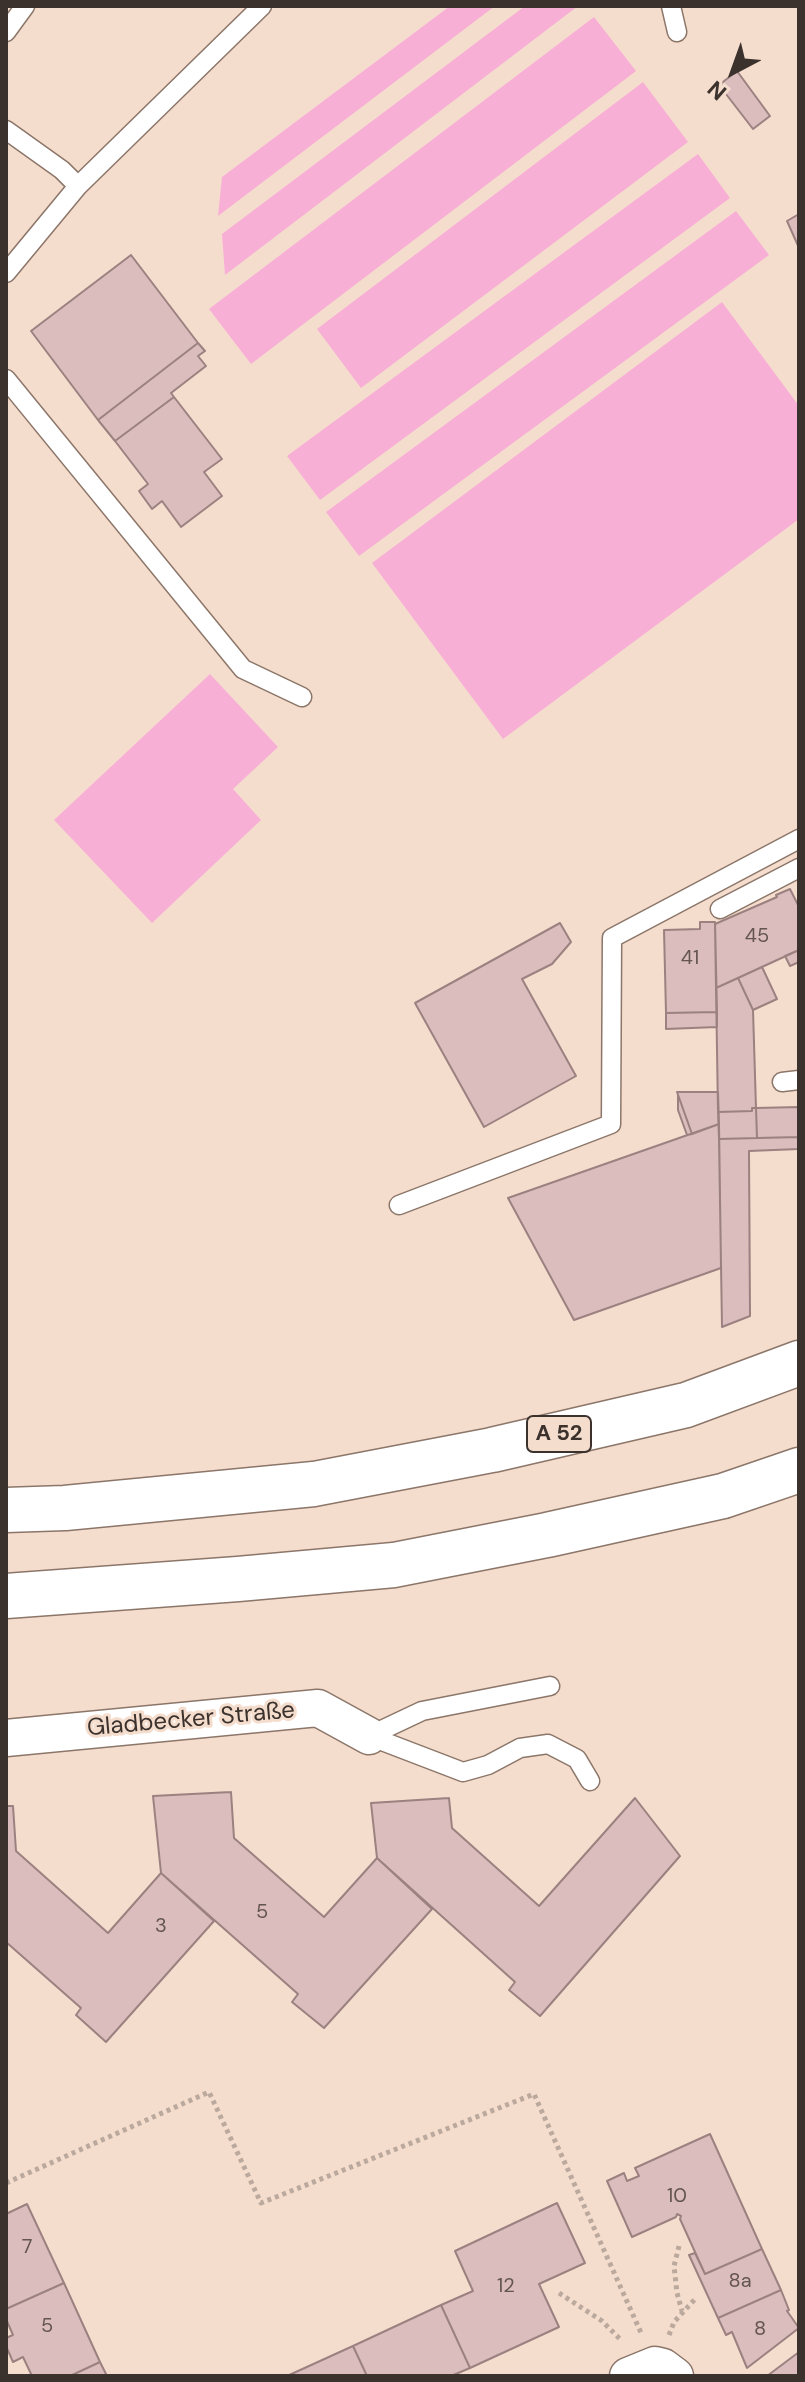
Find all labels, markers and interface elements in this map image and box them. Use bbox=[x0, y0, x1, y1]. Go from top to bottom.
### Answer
north arrow bbox=[693, 32, 773, 112]
text: N bbox=[701, 74, 733, 107]
house number: 45 bbox=[745, 925, 769, 949]
house number: 41 bbox=[681, 947, 699, 971]
road number: A 52 bbox=[527, 1416, 591, 1452]
street label: Gladbecker Straße bbox=[86, 1697, 296, 1743]
house number: 5 bbox=[256, 1901, 268, 1925]
house number: 3 bbox=[155, 1915, 167, 1939]
house number: 10 bbox=[667, 2185, 687, 2209]
house number: 7 bbox=[22, 2236, 32, 2260]
house number: 8a bbox=[728, 2270, 752, 2294]
house number: 12 bbox=[497, 2275, 515, 2299]
house number: 5 bbox=[41, 2315, 53, 2339]
house number: 8 bbox=[754, 2318, 766, 2342]

